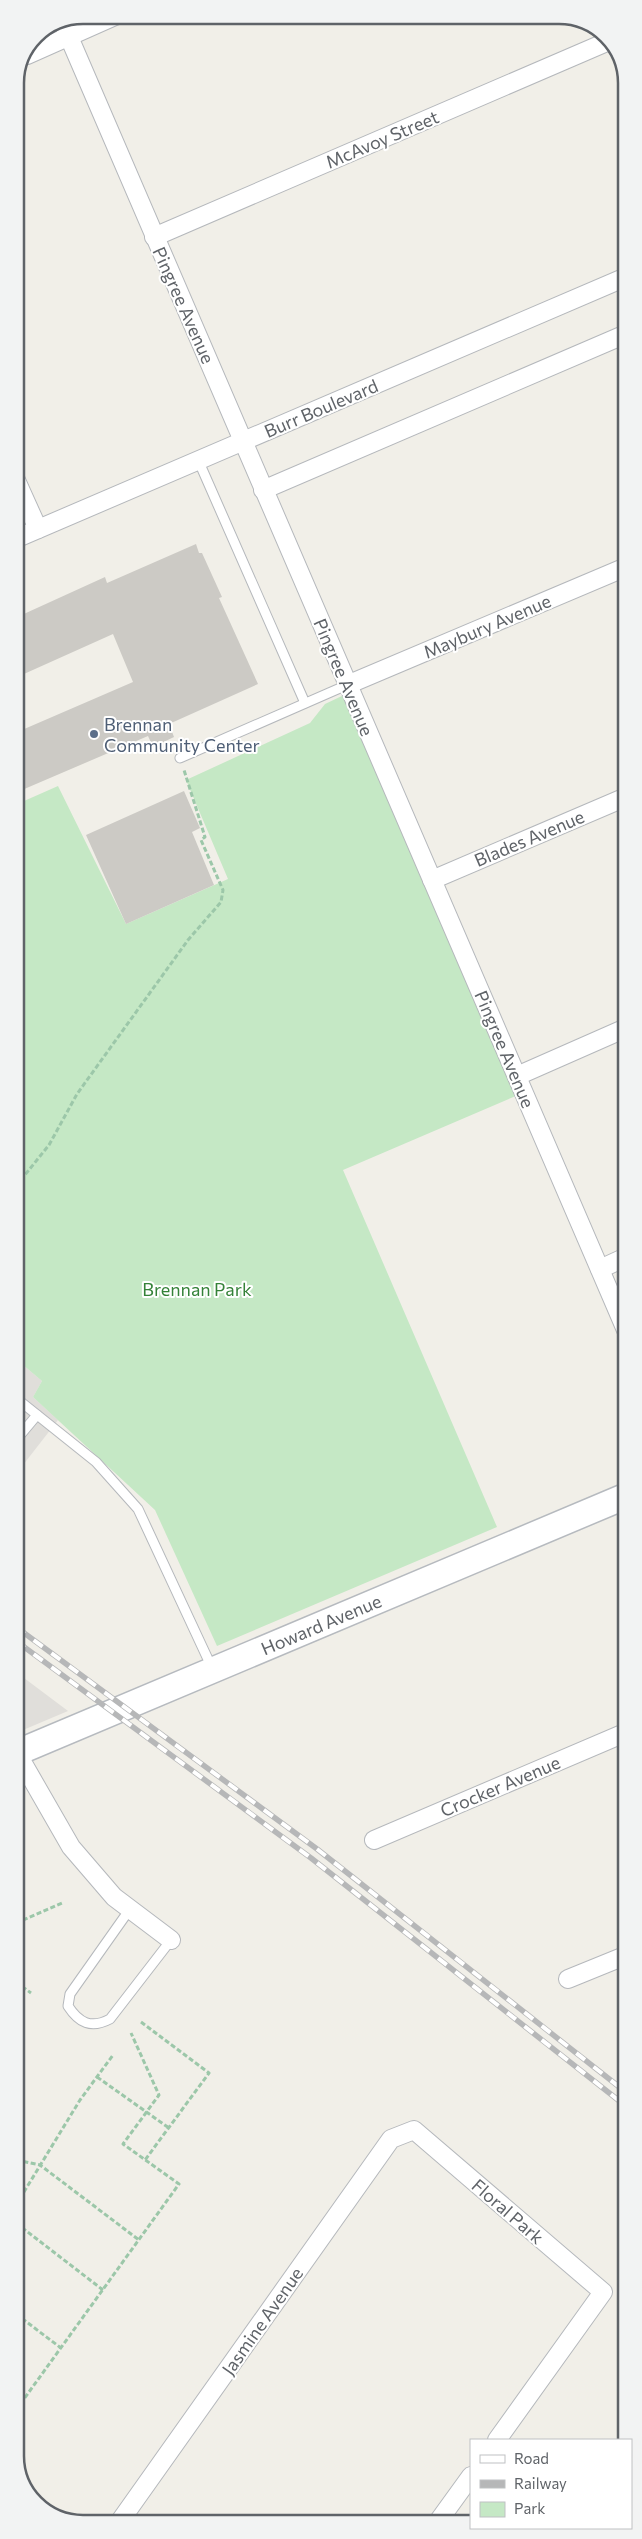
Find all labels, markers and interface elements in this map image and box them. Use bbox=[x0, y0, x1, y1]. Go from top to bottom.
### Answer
street label: McAvoy Street bbox=[322, 105, 442, 173]
street label: Pingree Avenue bbox=[148, 243, 220, 367]
street label: Burr Boulevard bbox=[261, 374, 381, 442]
street label: Maybury Avenue bbox=[420, 589, 554, 663]
street label: Pingree Avenue bbox=[309, 615, 379, 739]
place label: Brennan Community Center bbox=[104, 713, 260, 756]
marker: Brennan Community Center bbox=[88, 728, 100, 740]
street label: Blades Avenue bbox=[471, 805, 587, 871]
street label: Pingree Avenue bbox=[470, 987, 540, 1111]
park label: Brennan Park bbox=[142, 1278, 252, 1300]
street label: Howard Avenue bbox=[258, 1589, 384, 1660]
street label: Crocker Avenue bbox=[437, 1751, 563, 1821]
street label: Floral Park bbox=[468, 2174, 549, 2248]
street label: Jasmine Avenue bbox=[217, 2263, 307, 2379]
legend bbox=[470, 2439, 632, 2529]
text: Road bbox=[514, 2449, 549, 2467]
text: Railway bbox=[514, 2474, 567, 2492]
text: Park bbox=[514, 2499, 545, 2517]

